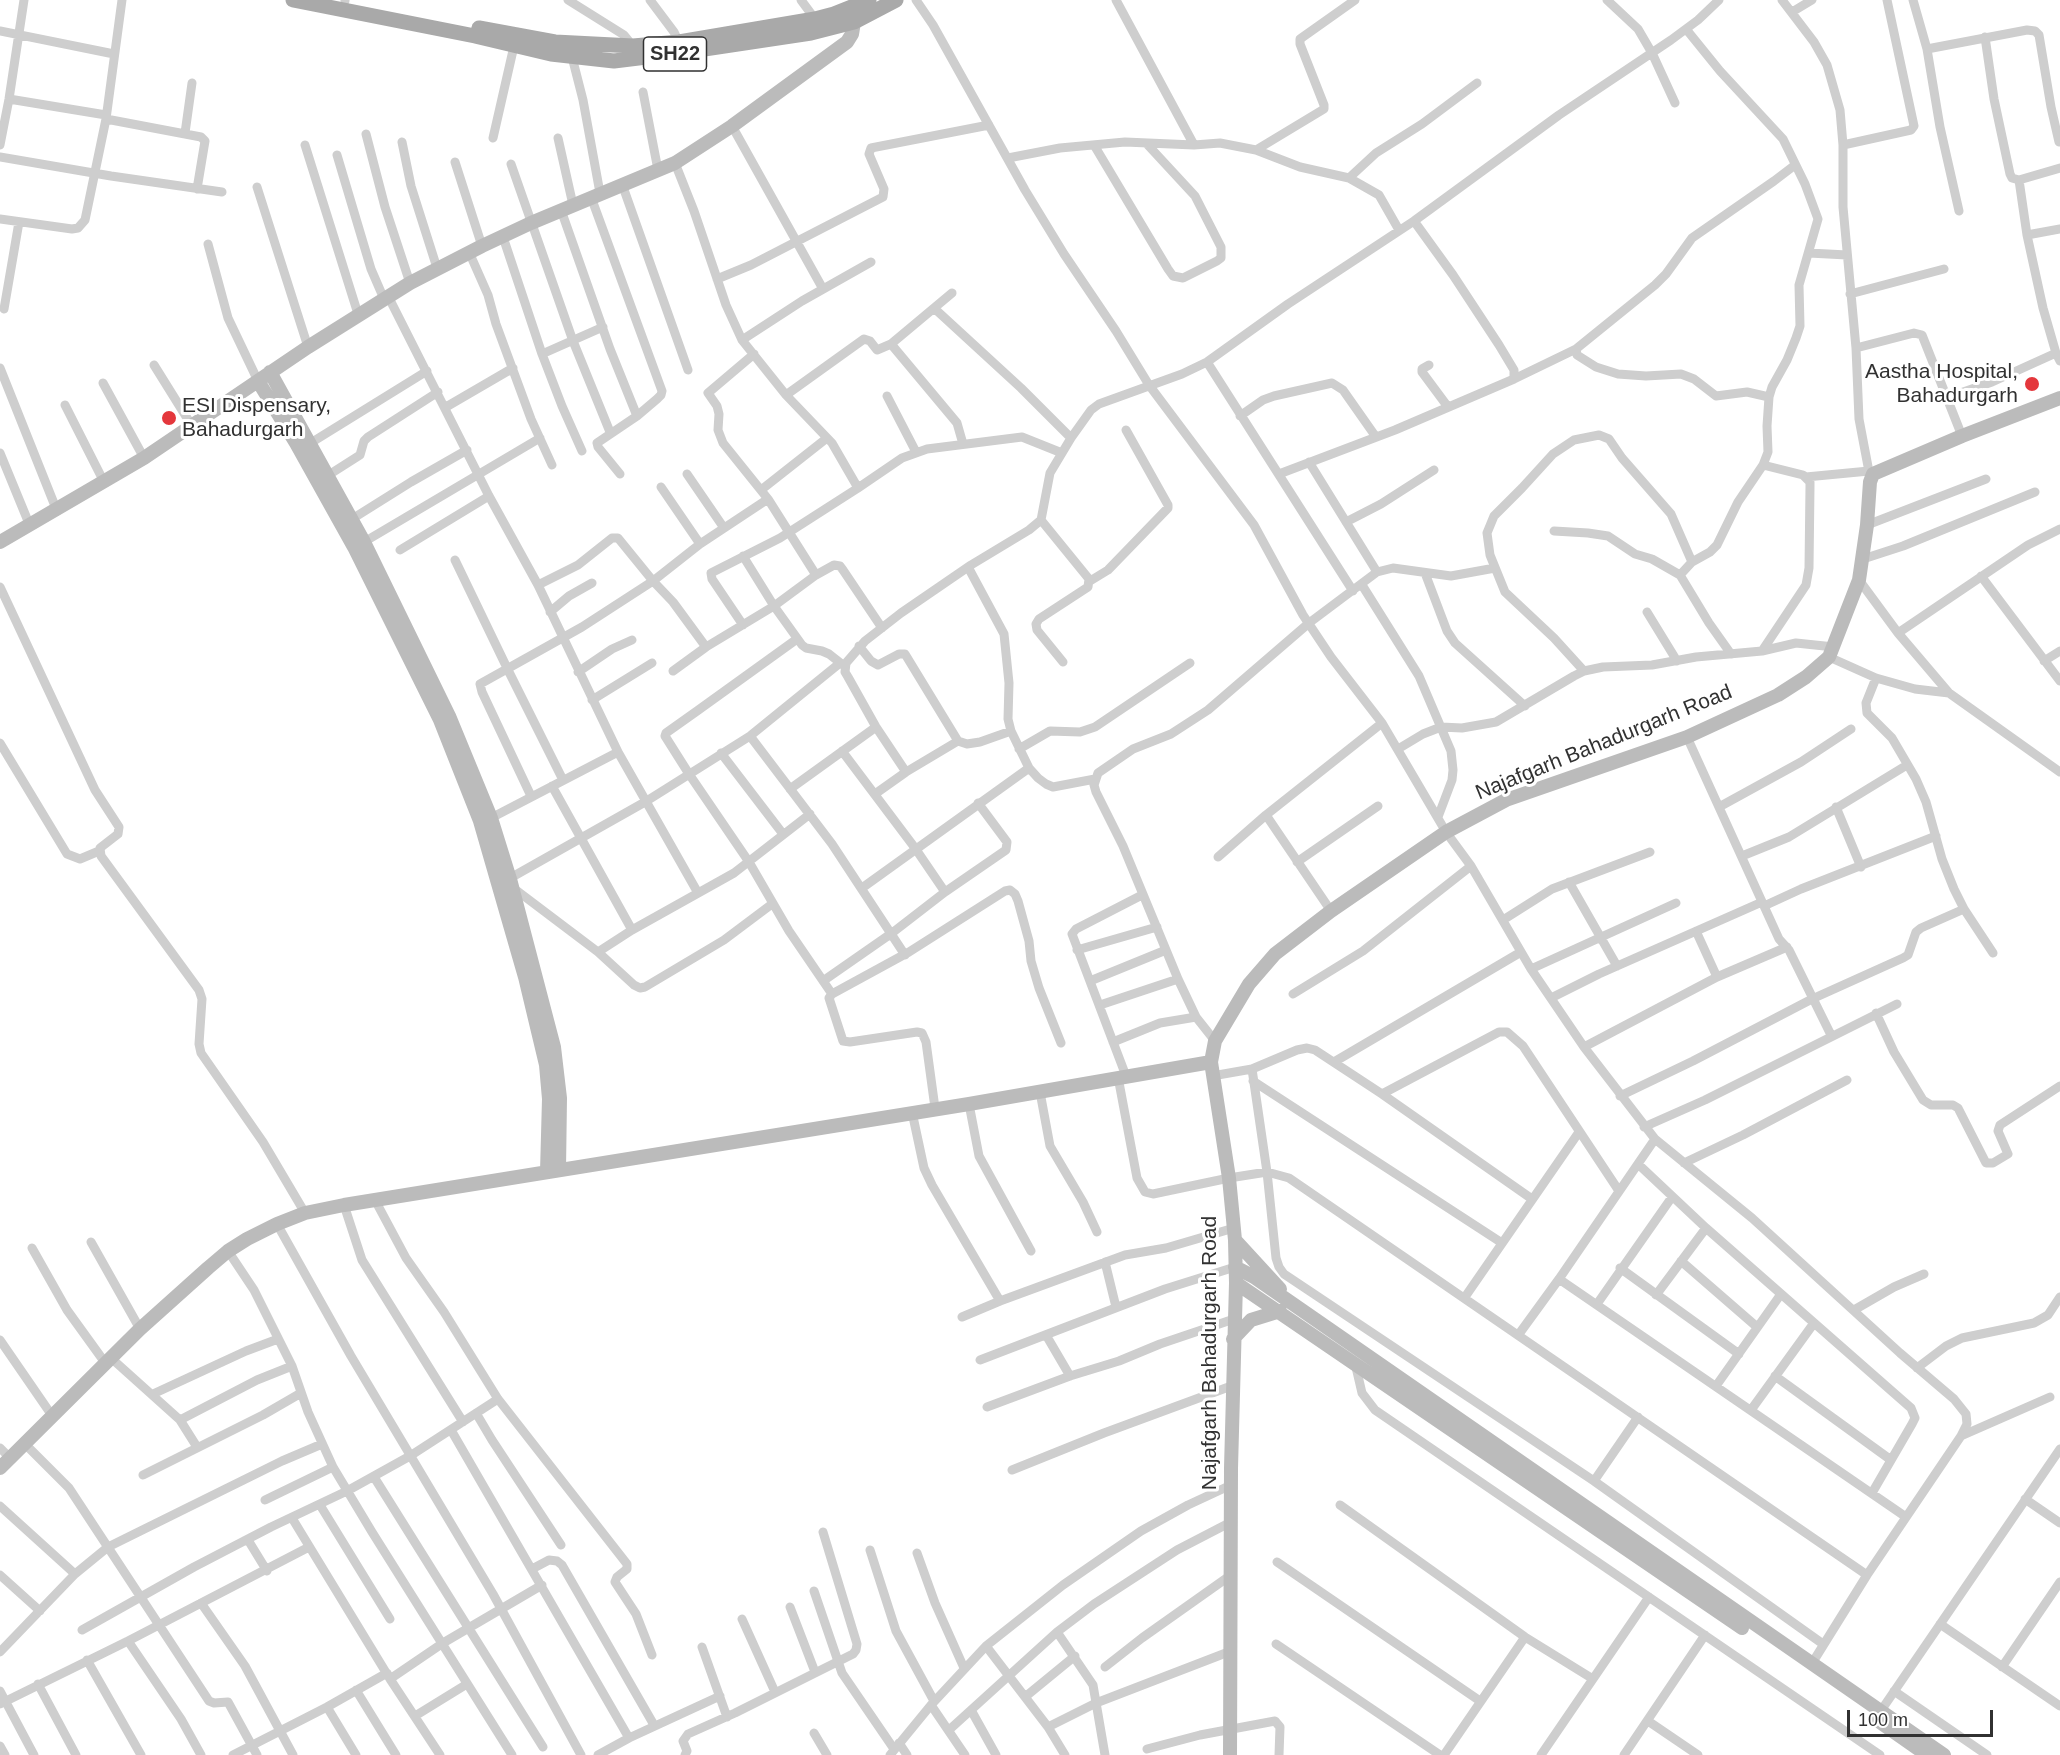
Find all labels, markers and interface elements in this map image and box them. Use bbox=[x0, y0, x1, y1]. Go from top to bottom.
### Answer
road number: SH22 bbox=[644, 37, 706, 71]
place label: Aastha Hospital, Bahadurgarh bbox=[1865, 359, 2018, 409]
marker: Aastha Hospital, Bahadurgarh bbox=[2023, 375, 2041, 393]
place label: ESI Dispensary, Bahadurgarh bbox=[182, 393, 331, 443]
marker: ESI Dispensary, Bahadurgarh bbox=[160, 409, 178, 427]
street label: Najafgarh Bahadurgarh Road bbox=[1472, 680, 1736, 806]
street label: Najafgarh Bahadurgarh Road bbox=[1197, 1216, 1223, 1490]
scale bar bbox=[1850, 1698, 1996, 1736]
text: 100 m bbox=[1858, 1710, 1908, 1730]

